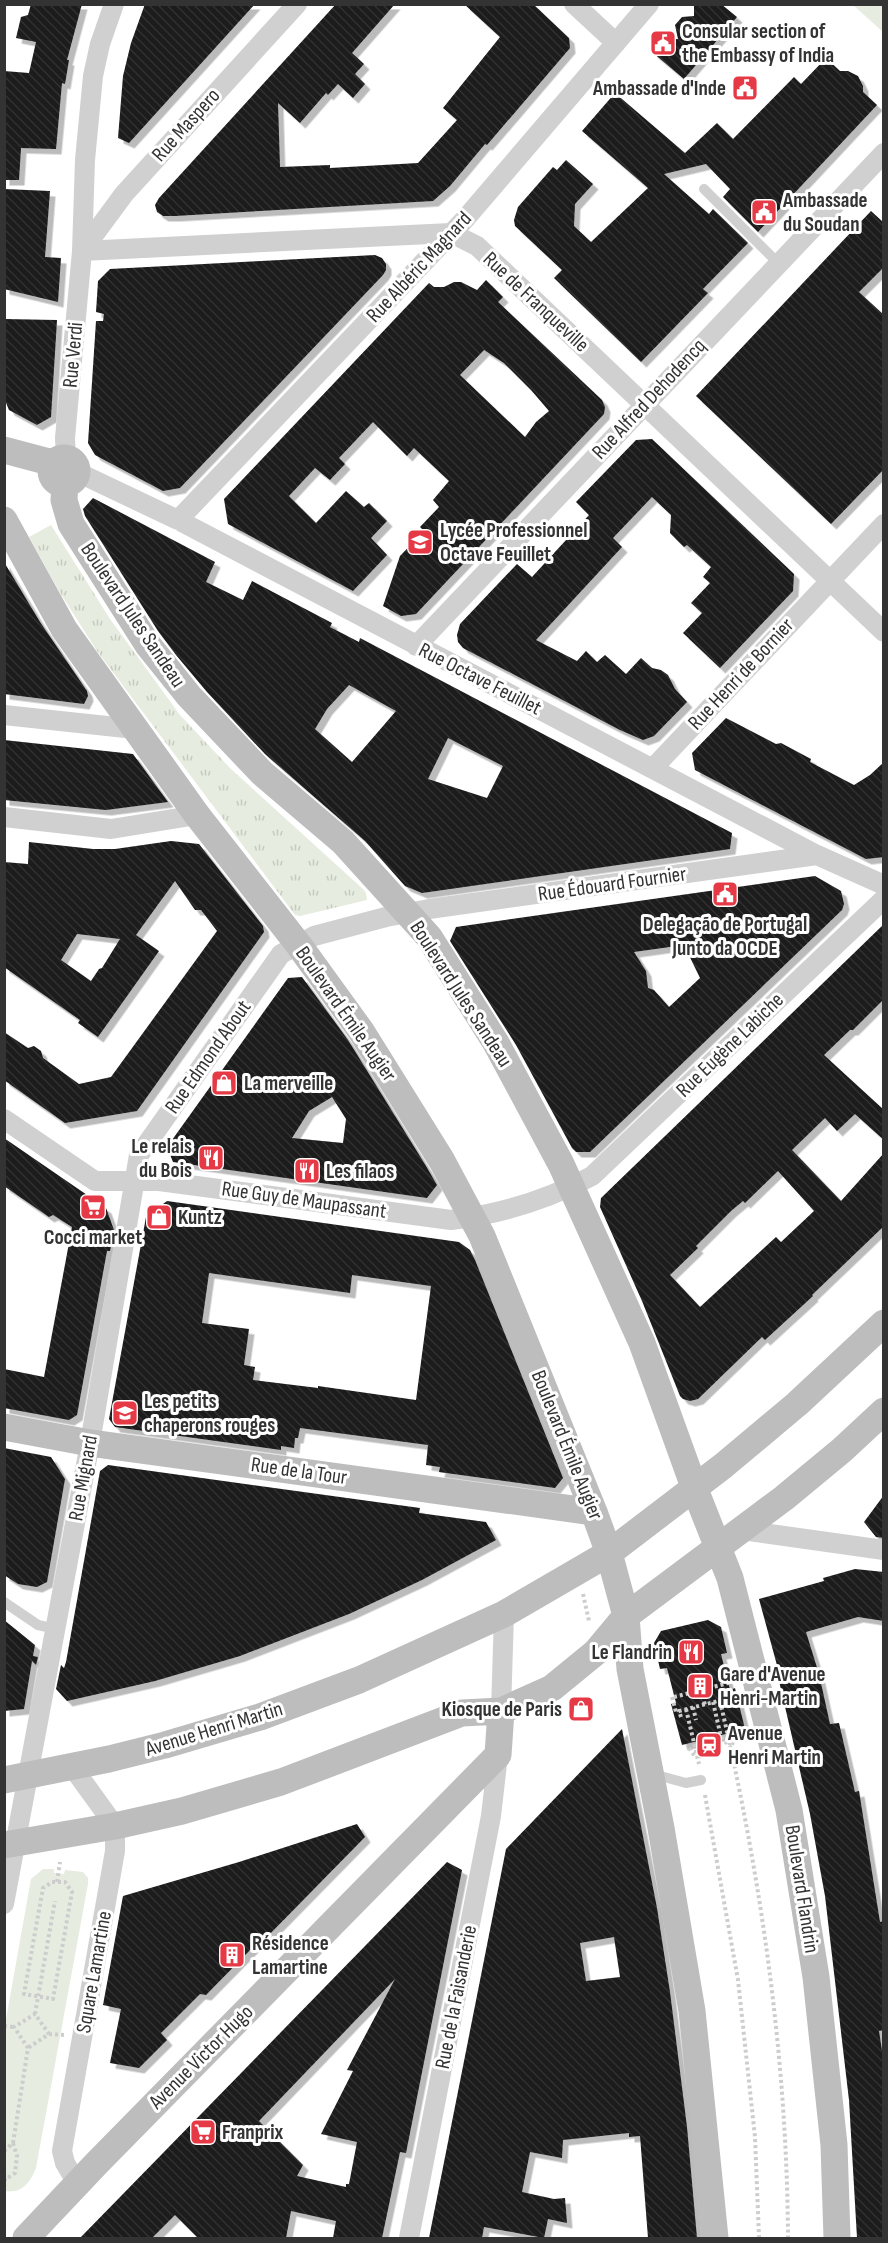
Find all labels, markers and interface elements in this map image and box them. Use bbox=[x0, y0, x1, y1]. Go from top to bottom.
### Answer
place label: Consular section of the Embassy of India bbox=[682, 19, 834, 68]
public building icon: Consular section of the Embassy of India bbox=[648, 28, 678, 58]
public building icon: Ambassade d'Inde bbox=[730, 73, 760, 103]
place label: Ambassade d'Inde bbox=[592, 76, 726, 101]
street label: Rue Maspero bbox=[147, 83, 225, 167]
place label: Ambassade du Soudan bbox=[782, 188, 868, 237]
public building icon: Ambassade du Soudan bbox=[749, 197, 779, 227]
street label: Rue Albéric Magnard bbox=[361, 206, 477, 328]
street label: Rue de Franqueville bbox=[478, 247, 594, 357]
street label: Rue Verdi bbox=[58, 321, 88, 389]
street label: Rue Alfred Dehodencq bbox=[587, 334, 711, 464]
place label: Lycée Professionnel Octave Feuillet bbox=[440, 518, 588, 567]
school or university icon: Lycée Professionnel Octave Feuillet bbox=[405, 527, 435, 557]
street label: Boulevard Jules Sandeau bbox=[75, 538, 191, 692]
street label: Rue Henri de Bornier bbox=[683, 613, 799, 735]
street label: Rue Octave Feuillet bbox=[415, 637, 545, 721]
street label: Rue Édouard Fournier bbox=[536, 861, 688, 907]
public building icon: Delegação de Portugal Junto da OCDE bbox=[710, 879, 740, 909]
place label: Delegação de Portugal Junto da OCDE bbox=[643, 912, 807, 961]
street label: Boulevard Jules Sandeau bbox=[404, 916, 518, 1072]
street label: Boulevard Émile Augier bbox=[290, 942, 402, 1086]
street label: Rue Eugène Labiche bbox=[671, 988, 789, 1102]
street label: Rue Edmond About bbox=[160, 995, 256, 1119]
shop icon: La merveille bbox=[209, 1068, 239, 1098]
place label: La merveille bbox=[244, 1071, 333, 1096]
place label: Le relais du Bois bbox=[131, 1134, 192, 1183]
restaurant icon: Le relais du Bois bbox=[196, 1143, 226, 1173]
restaurant icon: Les filaos bbox=[292, 1156, 322, 1186]
place label: Les filaos bbox=[326, 1159, 394, 1184]
street label: Rue Guy de Maupassant bbox=[220, 1176, 388, 1224]
supermarket icon: Cocci market bbox=[78, 1192, 108, 1222]
shop icon: Kuntz bbox=[144, 1202, 174, 1232]
place label: Kuntz bbox=[178, 1205, 222, 1230]
place label: Cocci market bbox=[44, 1225, 142, 1250]
street label: Boulevard Émile Augier bbox=[526, 1367, 608, 1523]
place label: Les petits chaperons rouges bbox=[144, 1389, 275, 1438]
school or university icon: Les petits chaperons rouges bbox=[110, 1398, 140, 1428]
street label: Rue Mignard bbox=[63, 1433, 103, 1523]
street label: Rue de la Tour bbox=[249, 1452, 349, 1490]
restaurant icon: Le Flandrin bbox=[676, 1637, 706, 1667]
place label: Le Flandrin bbox=[592, 1640, 672, 1665]
place label: Gare d'Avenue Henri-Martin bbox=[720, 1662, 826, 1711]
building icon: Gare d'Avenue Henri-Martin bbox=[685, 1671, 715, 1701]
shop icon: Kiosque de Paris bbox=[566, 1694, 596, 1724]
street label: Avenue Henri Martin bbox=[141, 1696, 286, 1762]
place label: Kiosque de Paris bbox=[442, 1697, 562, 1722]
place label: Avenue Henri Martin bbox=[727, 1721, 821, 1770]
station icon: Avenue Henri Martin bbox=[694, 1730, 724, 1760]
street label: Boulevard Flandrin bbox=[780, 1823, 824, 1955]
street label: Square Lamartine bbox=[71, 1909, 117, 2035]
street label: Rue de la Faisanderie bbox=[430, 1923, 482, 2071]
place label: Résidence Lamartine bbox=[252, 1931, 329, 1980]
building icon: Résidence Lamartine bbox=[217, 1940, 247, 1970]
street label: Avenue Victor Hugo bbox=[143, 2000, 258, 2115]
supermarket icon: Franprix bbox=[188, 2117, 218, 2147]
place label: Franprix bbox=[222, 2120, 284, 2145]

